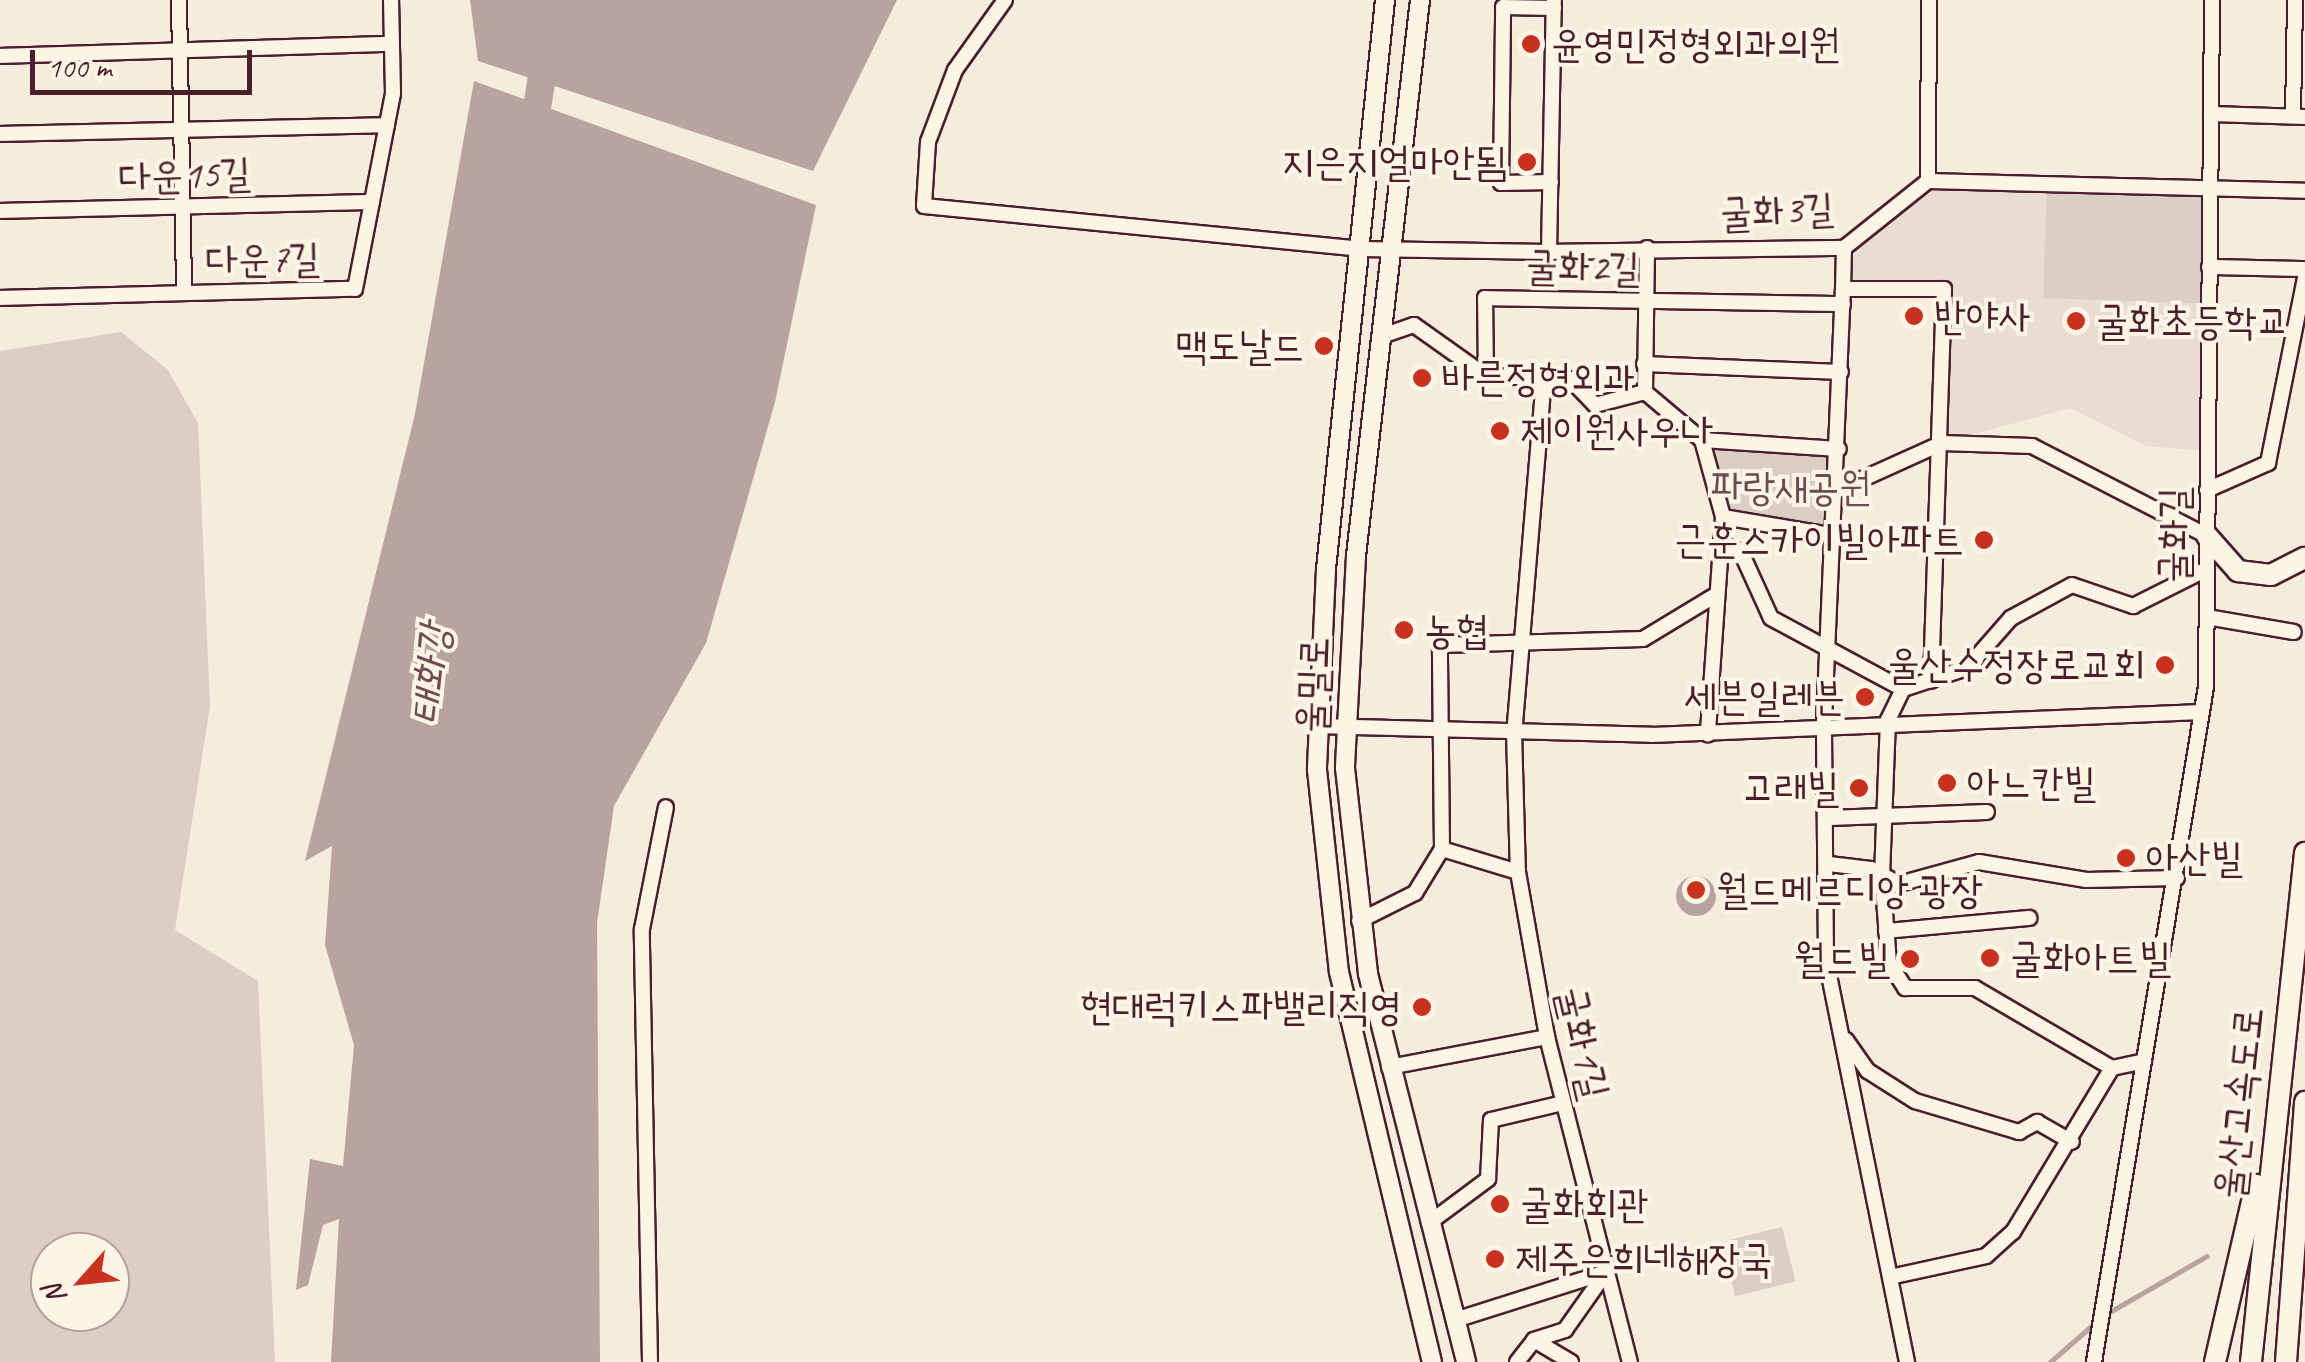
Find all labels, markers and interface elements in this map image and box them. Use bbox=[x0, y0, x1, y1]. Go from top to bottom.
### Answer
place label: 윤영민정형외과의원 bbox=[1551, 20, 1841, 68]
scale bar bbox=[35, 30, 258, 92]
marker: 윤영민정형외과의원 bbox=[1520, 33, 1542, 55]
text: 100 m bbox=[47, 48, 112, 86]
place label: 지은지얼마안됨 bbox=[1282, 138, 1507, 186]
street label: 다운15길 bbox=[118, 149, 252, 201]
marker: 지은지얼마안됨 bbox=[1516, 151, 1538, 173]
street label: 굴화3길 bbox=[1719, 184, 1835, 238]
street label: 다운7길 bbox=[205, 234, 321, 284]
street label: 굴화2길 bbox=[1525, 242, 1641, 292]
place label: 반야사 bbox=[1934, 292, 2031, 340]
place label: 굴화초등학교 bbox=[2096, 297, 2289, 345]
marker: 반야사 bbox=[1903, 305, 1925, 327]
marker: 굴화초등학교 bbox=[2065, 310, 2087, 332]
place label: 맥도날드 bbox=[1175, 322, 1304, 370]
marker: 맥도날드 bbox=[1313, 335, 1335, 357]
place label: 바른정형외과 bbox=[1442, 354, 1635, 402]
marker: 바른정형외과 bbox=[1411, 367, 1433, 389]
place label: 제이원사우나 bbox=[1520, 407, 1713, 455]
marker: 제이원사우나 bbox=[1489, 420, 1511, 442]
park label: 파랑새공원 bbox=[1711, 463, 1871, 511]
street label: 굴화길 bbox=[2150, 487, 2198, 583]
place label: 근훈스카이빌아파트 bbox=[1674, 516, 1964, 564]
marker: 근훈스카이빌아파트 bbox=[1973, 529, 1995, 551]
place label: 농협 bbox=[1424, 606, 1488, 654]
marker: 농협 bbox=[1393, 619, 1415, 641]
water label: 태화강 bbox=[401, 621, 461, 727]
street label: 울밀로 bbox=[1287, 636, 1339, 734]
place label: 울산수정장로교회 bbox=[1888, 641, 2145, 689]
marker: 울산수정장로교회 bbox=[2154, 654, 2176, 676]
place label: 세븐일레븐 bbox=[1684, 673, 1845, 721]
marker: 세븐일레븐 bbox=[1854, 686, 1876, 708]
place label: 아느칸빌 bbox=[1967, 759, 2096, 807]
place label: 고래빌 bbox=[1742, 764, 1839, 812]
marker: 아느칸빌 bbox=[1936, 772, 1958, 794]
marker: 고래빌 bbox=[1848, 777, 1870, 799]
place label: 아산빌 bbox=[2146, 834, 2243, 882]
marker: 아산빌 bbox=[2115, 847, 2137, 869]
place label: 월드메르디앙 광장 bbox=[1716, 866, 1983, 914]
marker: 월드메르디앙 광장 bbox=[1685, 879, 1707, 901]
place label: 굴화아트빌 bbox=[2010, 934, 2171, 982]
place label: 월드빌 bbox=[1793, 935, 1890, 983]
marker: 굴화아트빌 bbox=[1979, 947, 2001, 969]
marker: 월드빌 bbox=[1899, 948, 1921, 970]
street label: 굴화1길 bbox=[1547, 982, 1619, 1104]
place label: 현대럭키스파밸리직영 bbox=[1080, 983, 1402, 1031]
marker: 현대럭키스파밸리직영 bbox=[1411, 996, 1433, 1018]
street label: 울산고속도로 bbox=[2205, 1004, 2273, 1202]
place label: 굴화회관 bbox=[1520, 1180, 1649, 1228]
marker: 굴화회관 bbox=[1489, 1193, 1511, 1215]
north arrow bbox=[30, 1232, 130, 1332]
place label: 제주은희네해장국 bbox=[1515, 1235, 1772, 1283]
marker: 제주은희네해장국 bbox=[1484, 1248, 1506, 1270]
text: N bbox=[35, 1279, 74, 1311]

